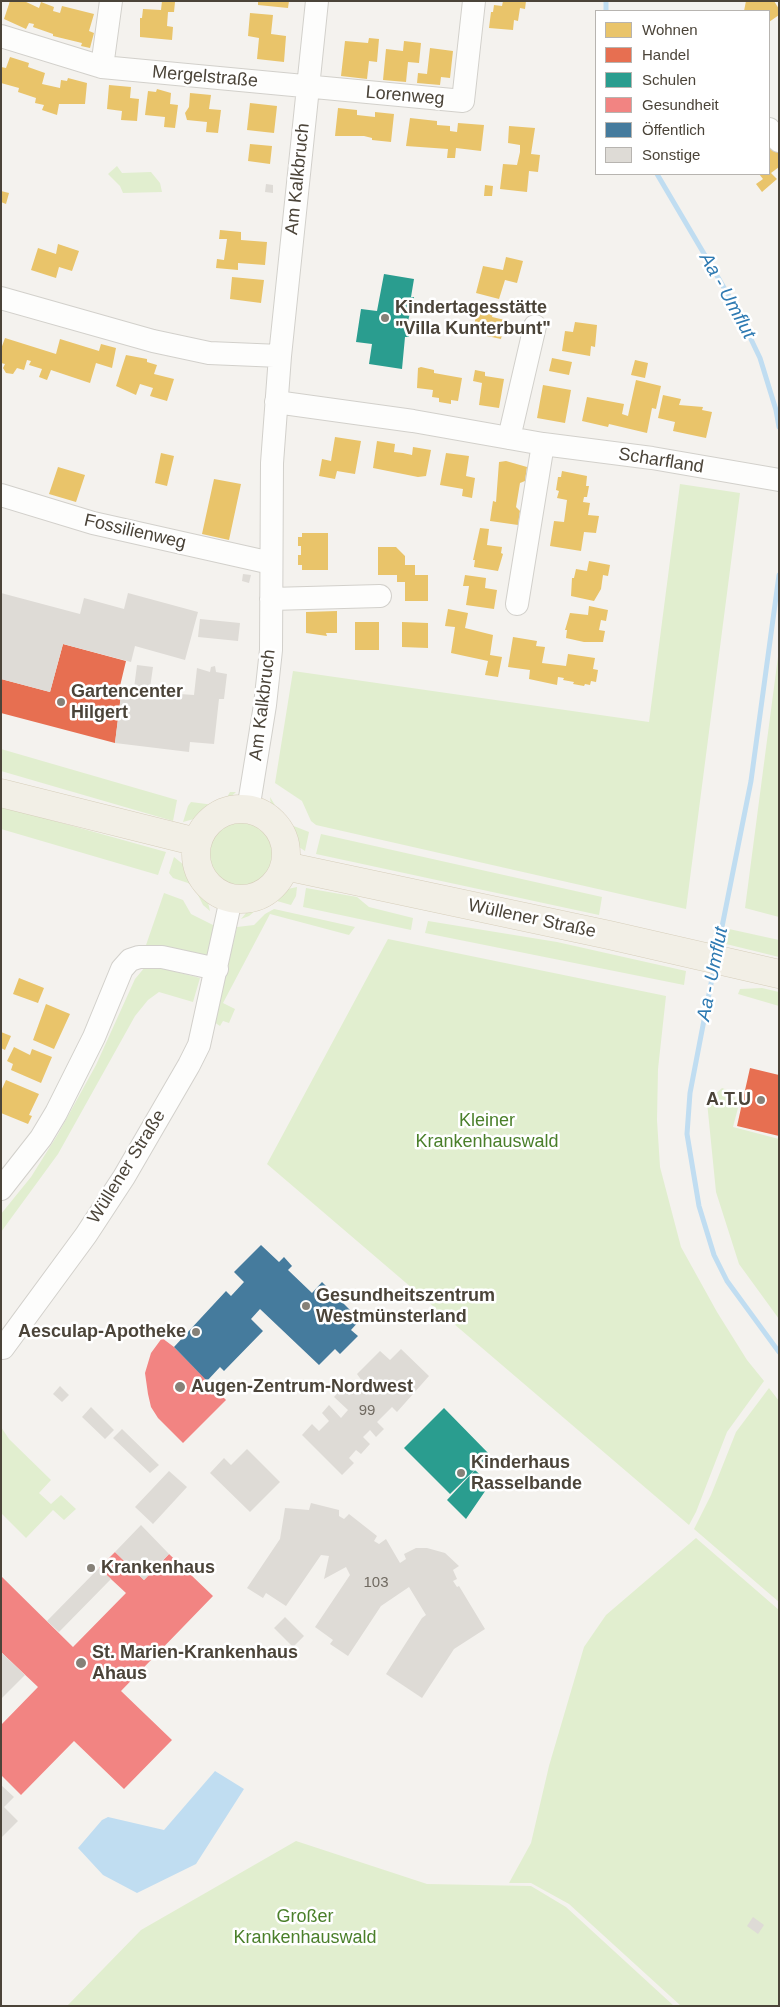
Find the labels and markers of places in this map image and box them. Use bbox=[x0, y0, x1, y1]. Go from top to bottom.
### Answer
place label: Kindertagesstätte "Villa Kunterbunt" bbox=[395, 297, 551, 340]
marker: Kindertagesstätte "Villa Kunterbunt" bbox=[379, 312, 391, 324]
place label: Gartencenter Hilgert bbox=[71, 681, 183, 724]
marker: Gartencenter Hilgert bbox=[55, 696, 67, 708]
place label: A.T.U bbox=[706, 1089, 751, 1111]
marker: A.T.U bbox=[755, 1094, 767, 1106]
place label: Gesundheitszentrum Westmünsterland bbox=[316, 1285, 495, 1328]
marker: Gesundheitszentrum Westmünsterland bbox=[300, 1300, 312, 1312]
place label: Aesculap-Apotheke bbox=[18, 1321, 186, 1343]
marker: Aesculap-Apotheke bbox=[190, 1326, 202, 1338]
place label: Augen-Zentrum-Nordwest bbox=[191, 1376, 413, 1398]
marker: Augen-Zentrum-Nordwest bbox=[173, 1380, 187, 1394]
place label: Kinderhaus Rasselbande bbox=[471, 1452, 582, 1495]
marker: Kinderhaus Rasselbande bbox=[455, 1467, 467, 1479]
place label: Krankenhaus bbox=[101, 1557, 215, 1579]
marker: Krankenhaus bbox=[85, 1562, 97, 1574]
place label: St. Marien-Krankenhaus Ahaus bbox=[92, 1642, 298, 1685]
marker: St. Marien-Krankenhaus Ahaus bbox=[74, 1656, 88, 1670]

